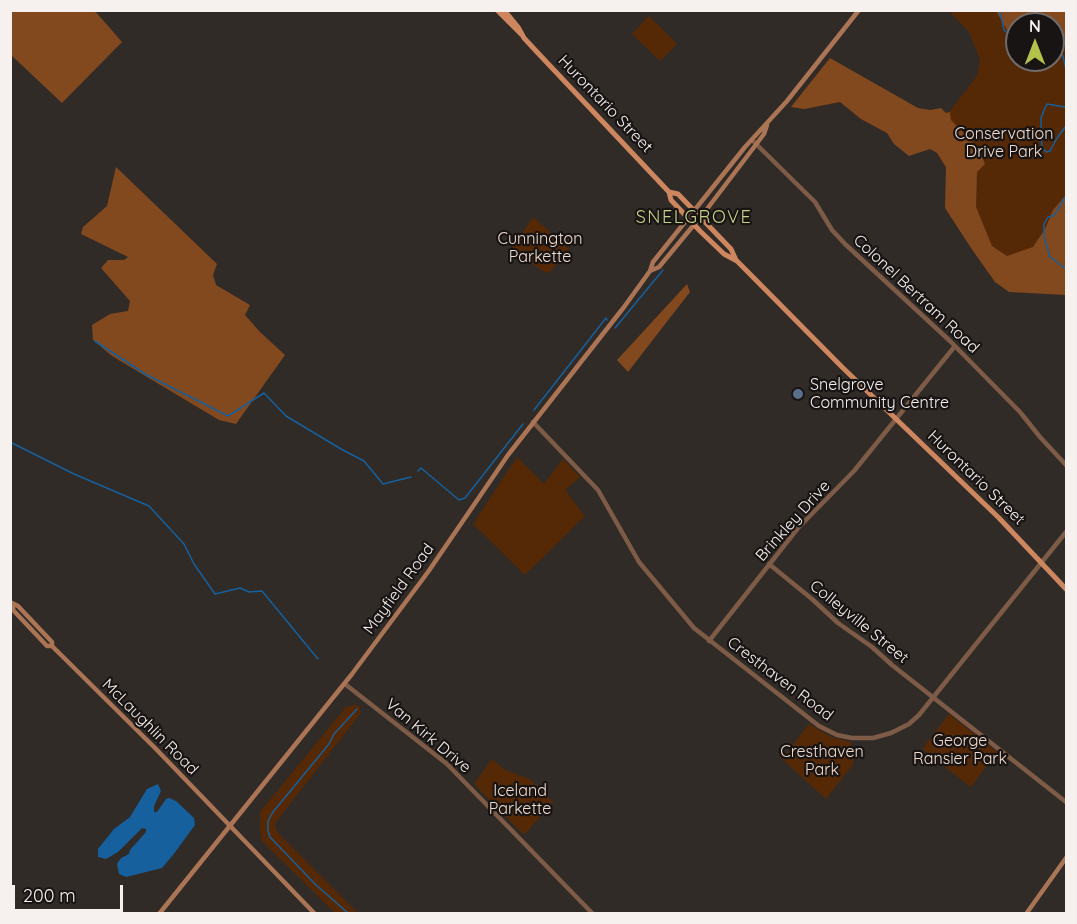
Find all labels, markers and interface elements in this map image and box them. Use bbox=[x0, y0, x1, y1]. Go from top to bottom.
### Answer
north arrow bbox=[1005, 12, 1065, 72]
text: N bbox=[1029, 16, 1041, 36]
street label: Hurontario Street bbox=[554, 51, 656, 157]
park label: Conservation Drive Park bbox=[955, 124, 1053, 162]
district label: SNELGROVE bbox=[636, 207, 752, 229]
park label: Cunnington Parkette bbox=[498, 229, 582, 267]
street label: Colonel Bertram Road bbox=[849, 231, 983, 357]
place label: Snelgrove Community Centre bbox=[810, 375, 949, 413]
marker: Snelgrove Community Centre bbox=[791, 387, 805, 401]
street label: Hurontario Street bbox=[923, 427, 1029, 529]
street label: Brinkley Drive bbox=[752, 477, 834, 565]
street label: Mayfield Road bbox=[360, 540, 438, 638]
street label: Colleyville Street bbox=[806, 576, 912, 668]
street label: Cresthaven Road bbox=[723, 633, 837, 725]
street label: McLaughlin Road bbox=[98, 675, 202, 779]
street label: Van Kirk Drive bbox=[381, 695, 475, 777]
park label: George Ransier Park bbox=[913, 731, 1007, 769]
park label: Cresthaven Park bbox=[780, 742, 864, 780]
park label: Iceland Parkette bbox=[489, 781, 551, 819]
scale bar bbox=[15, 873, 126, 911]
text: 200 m bbox=[23, 884, 76, 907]

